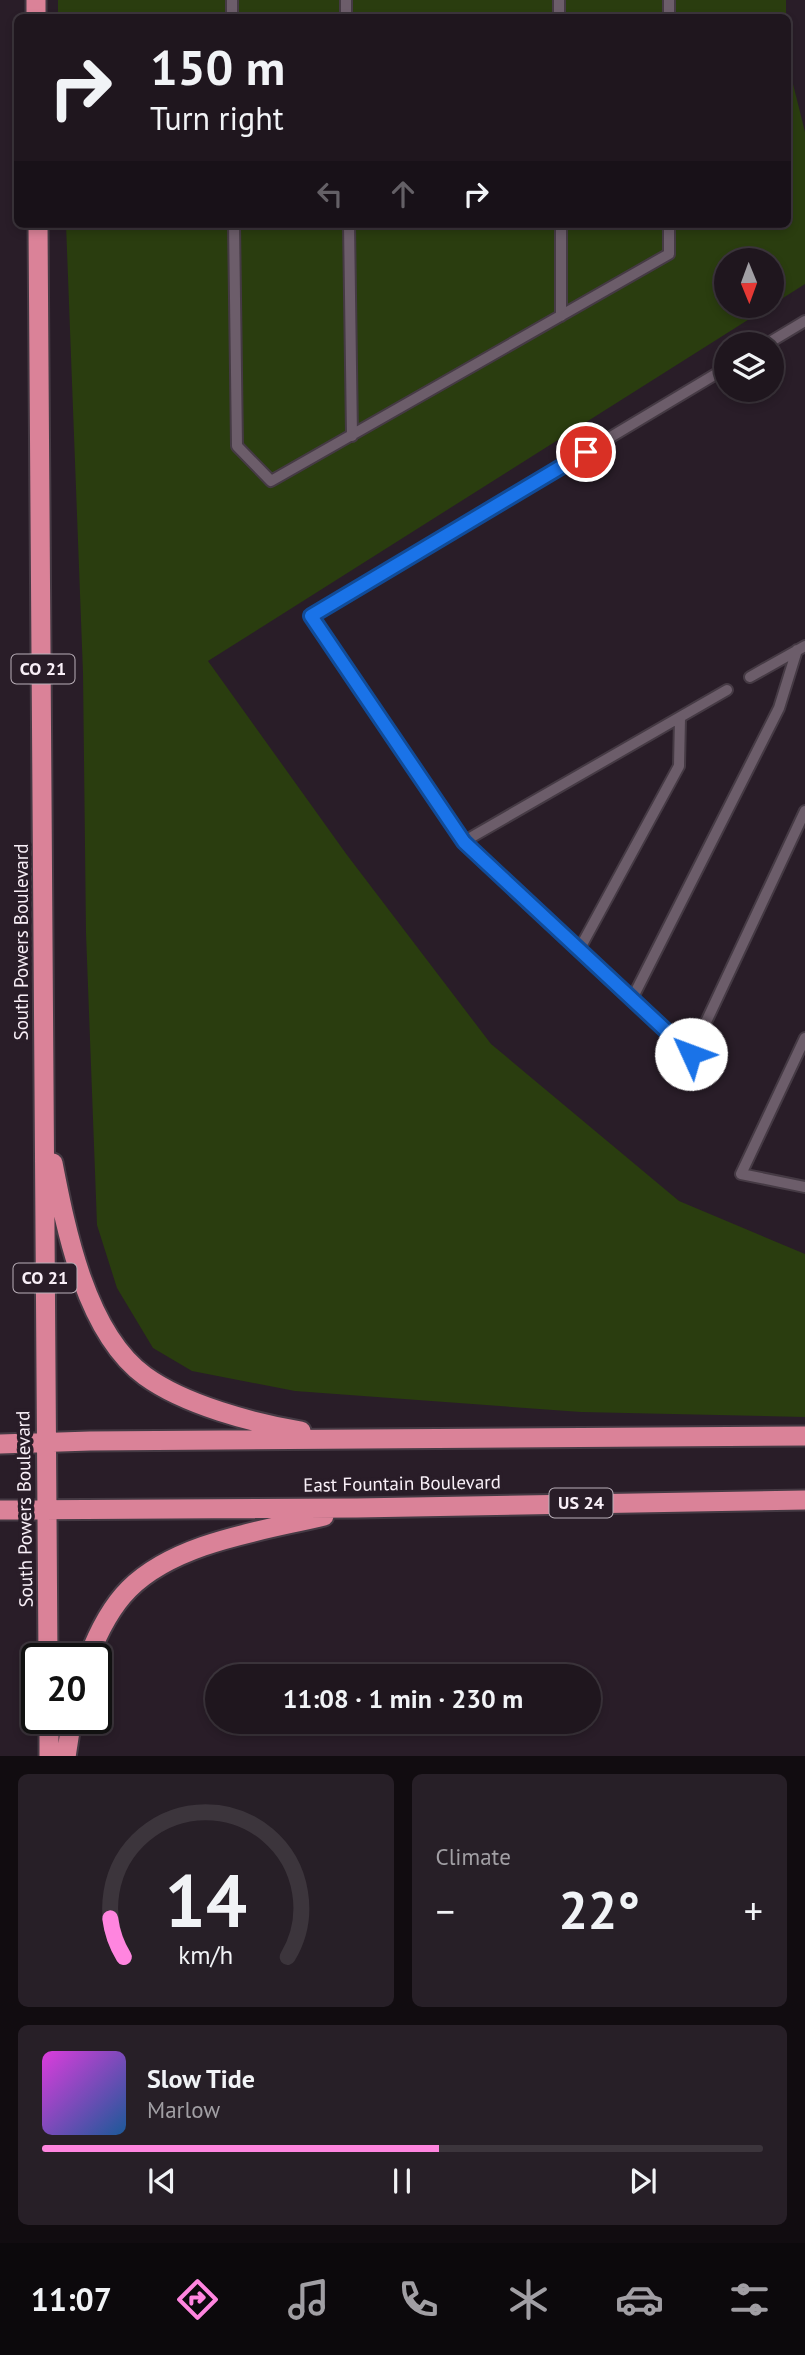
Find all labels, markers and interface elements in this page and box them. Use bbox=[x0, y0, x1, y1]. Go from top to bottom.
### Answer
text: 150 m bbox=[150, 35, 285, 99]
icon: right bbox=[35, 42, 126, 133]
text: Turn right bbox=[150, 97, 284, 139]
icon: left bbox=[311, 175, 349, 213]
icon: ahead bbox=[384, 175, 422, 213]
icon: right bbox=[457, 175, 495, 213]
north arrow bbox=[714, 248, 784, 318]
map controls bbox=[714, 248, 784, 402]
button: layers bbox=[714, 332, 784, 402]
pin bbox=[556, 422, 616, 482]
icon: arrive bbox=[567, 433, 605, 471]
road number: CO 21 bbox=[12, 654, 74, 684]
street label: South Powers Boulevard bbox=[9, 844, 33, 1040]
position arrow bbox=[654, 1017, 728, 1091]
road number: CO 21 bbox=[14, 1264, 76, 1293]
street label: South Powers Boulevard bbox=[10, 1410, 38, 1608]
street label: East Fountain Boulevard bbox=[303, 1469, 501, 1497]
road number: US 24 bbox=[550, 1488, 612, 1518]
speed limit sign: 20 bbox=[21, 1643, 112, 1734]
text: 11:08 · 1 min · 230 m bbox=[283, 1682, 523, 1715]
text: Climate bbox=[436, 1842, 511, 1871]
text: 14 bbox=[164, 1853, 247, 1947]
text: 22° bbox=[558, 1876, 640, 1943]
text: − bbox=[436, 1886, 455, 1935]
text: + bbox=[744, 1886, 763, 1935]
text: km/h bbox=[178, 1938, 233, 1970]
text: Slow Tide bbox=[147, 2062, 255, 2095]
text: Marlow bbox=[147, 2095, 220, 2124]
icon: previous bbox=[143, 2162, 181, 2200]
icon: pause bbox=[383, 2162, 421, 2200]
icon: next bbox=[624, 2162, 662, 2200]
icon: directions bbox=[173, 2275, 222, 2324]
icon: music bbox=[284, 2275, 333, 2324]
icon: phone bbox=[394, 2275, 443, 2324]
icon: climate bbox=[504, 2275, 553, 2324]
icon: car bbox=[615, 2275, 664, 2324]
icon: filters bbox=[725, 2275, 774, 2324]
text: 11:07 bbox=[31, 2278, 112, 2320]

